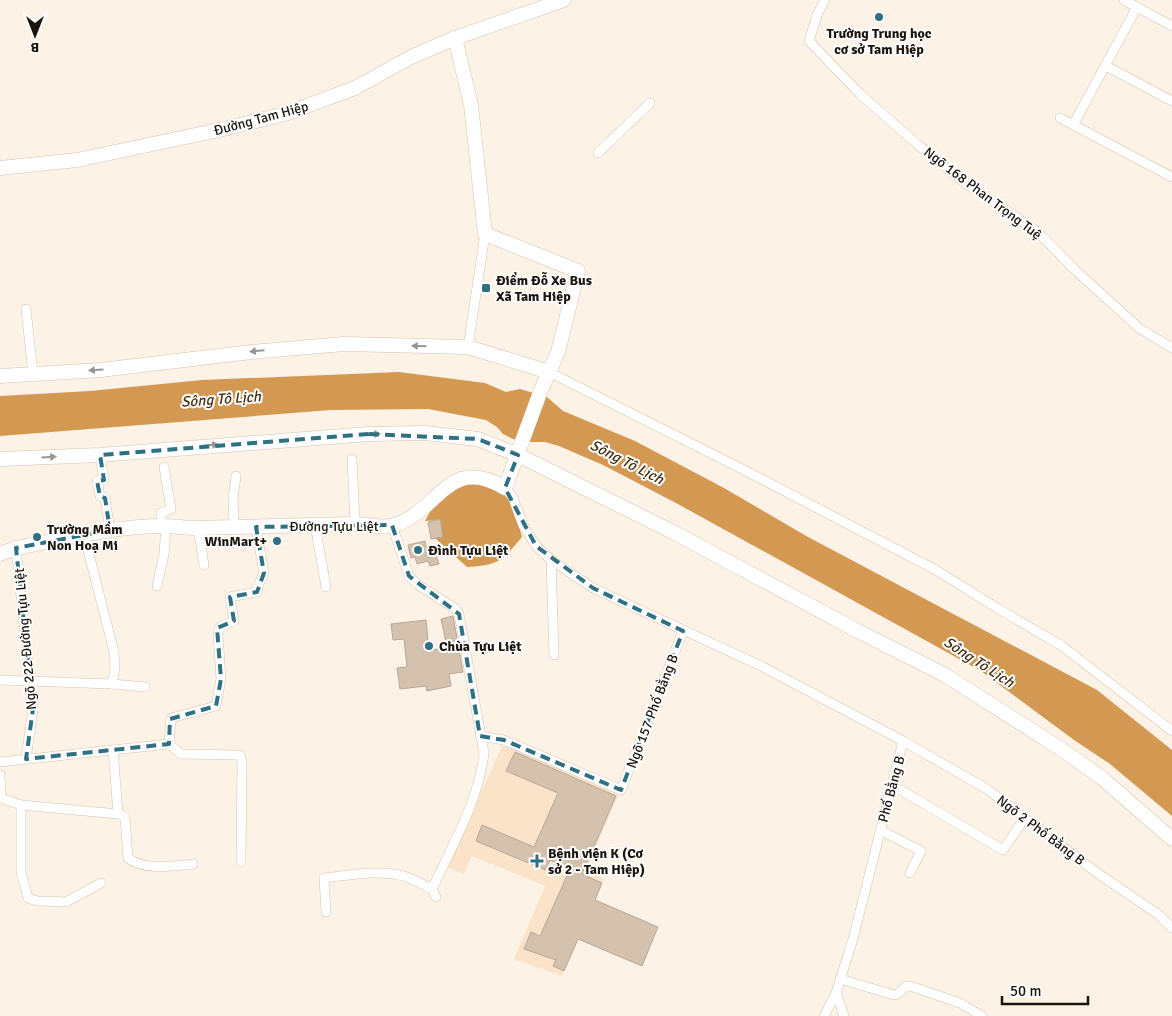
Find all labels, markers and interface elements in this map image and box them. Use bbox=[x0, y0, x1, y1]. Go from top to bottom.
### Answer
north arrow bbox=[10, 10, 60, 60]
marker: Trường Trung học cơ sở Tam Hiệp bbox=[873, 11, 885, 23]
place label: Trường Trung học cơ sở Tam Hiệp bbox=[827, 25, 932, 58]
text: B bbox=[30, 39, 39, 56]
street label: Đường Tam Hiệp bbox=[212, 98, 310, 139]
street label: Ngõ 168 Phan Trọng Tuệ bbox=[920, 144, 1045, 243]
place label: Điểm Đỗ Xe Bus Xã Tam Hiệp bbox=[496, 271, 592, 305]
marker: Điểm Đỗ Xe Bus Xã Tam Hiệp bbox=[480, 282, 492, 294]
one-way arrow bbox=[411, 341, 427, 349]
one-way arrow bbox=[249, 348, 265, 356]
one-way arrow bbox=[87, 367, 103, 375]
water label: Sông Tô Lịch bbox=[180, 387, 262, 411]
one-way arrow bbox=[365, 430, 381, 438]
water label: Sông Tô Lịch bbox=[587, 436, 667, 489]
one-way arrow bbox=[203, 441, 219, 449]
one-way arrow bbox=[41, 453, 57, 461]
street label: Đường Tựu Liệt bbox=[289, 518, 379, 535]
place label: Trường Mầm Non Hoạ Mi bbox=[47, 521, 123, 554]
marker: Trường Mầm Non Hoạ Mi bbox=[31, 531, 43, 543]
place label: WinMart+ bbox=[205, 533, 267, 550]
marker: WinMart+ bbox=[271, 535, 283, 547]
place label: Đình Tựu Liệt bbox=[428, 542, 509, 559]
marker: Đình Tựu Liệt bbox=[412, 544, 424, 556]
street label: Ngõ 222 Đường Tựu Liệt bbox=[11, 567, 40, 711]
water label: Sông Tô Lịch bbox=[941, 633, 1018, 692]
place label: Chùa Tựu Liệt bbox=[439, 638, 522, 655]
marker: Chùa Tựu Liệt bbox=[423, 640, 435, 652]
street label: Ngõ 157 Phố Bằng B bbox=[623, 652, 682, 771]
street label: Phố Bằng B bbox=[874, 754, 909, 824]
street label: Ngõ 2 Phố Bằng B bbox=[993, 792, 1088, 869]
place label: Bệnh viện K (Cơ sở 2 - Tam Hiệp) bbox=[548, 845, 645, 878]
marker: Bệnh viện K (Cơ sở 2 - Tam Hiệp) bbox=[530, 854, 544, 868]
scale bar bbox=[1002, 974, 1088, 1006]
text: 50 m bbox=[1010, 982, 1041, 1000]

